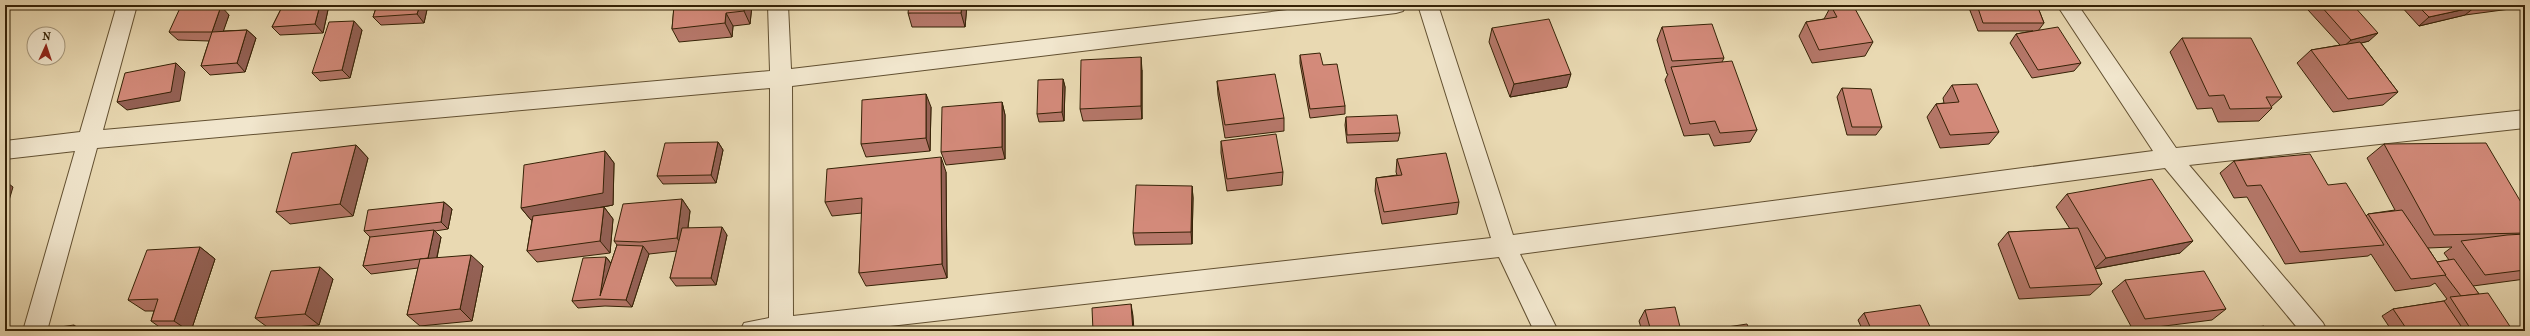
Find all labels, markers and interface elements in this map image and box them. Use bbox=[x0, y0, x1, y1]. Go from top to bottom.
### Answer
north arrow bbox=[26, 26, 66, 66]
text: N bbox=[42, 30, 52, 43]

